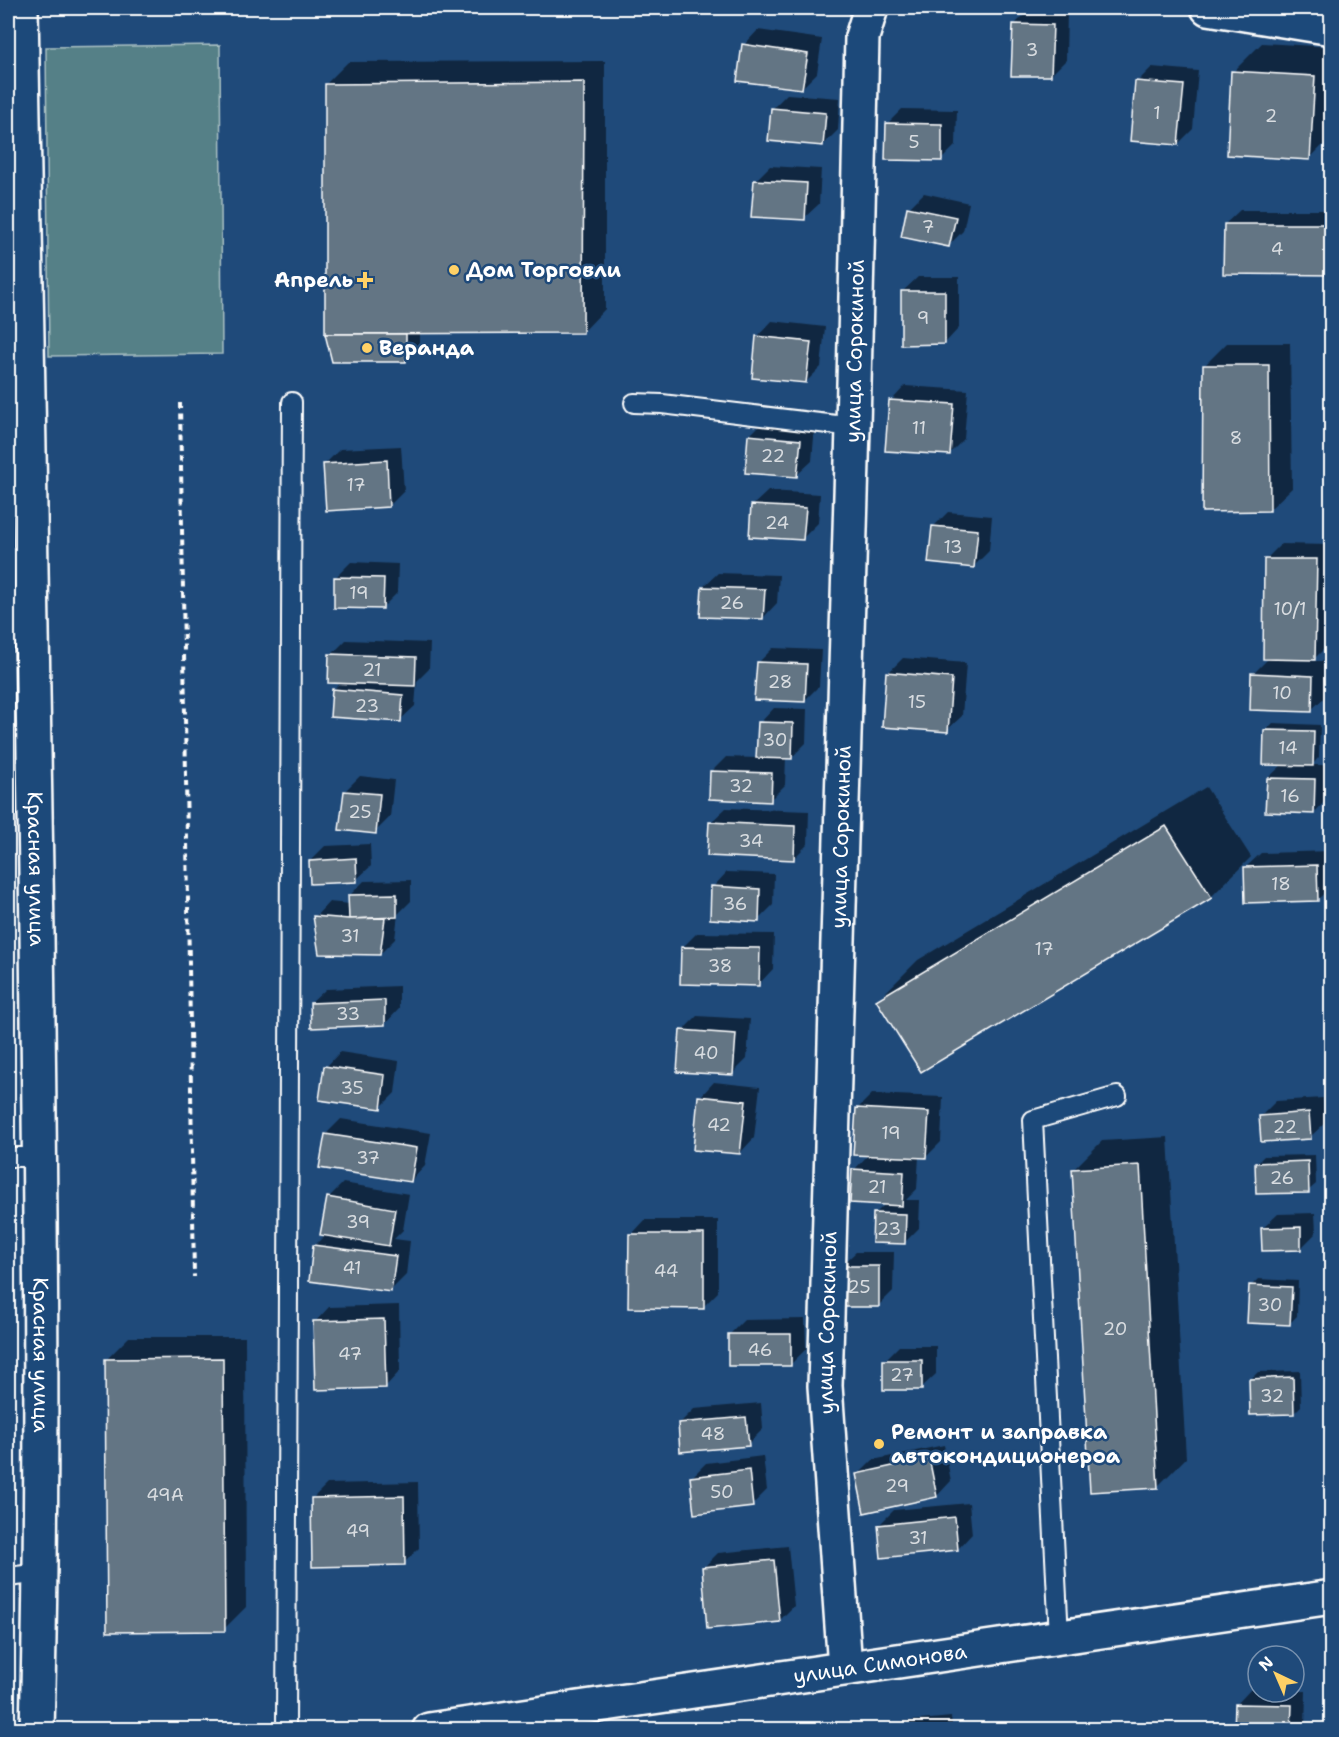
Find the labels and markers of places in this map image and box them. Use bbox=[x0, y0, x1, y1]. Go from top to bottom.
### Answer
place label: Дом Торговли bbox=[466, 256, 622, 284]
marker: Дом Торговли bbox=[447, 263, 461, 277]
place label: Апрель bbox=[274, 266, 353, 294]
marker: Апрель bbox=[358, 273, 372, 287]
place label: Веранда bbox=[379, 334, 475, 362]
marker: Веранда bbox=[360, 341, 374, 355]
place label: Ремонт и заправка автокондиционероа bbox=[891, 1418, 1121, 1470]
marker: Ремонт и заправка автокондиционероа bbox=[872, 1437, 886, 1451]

